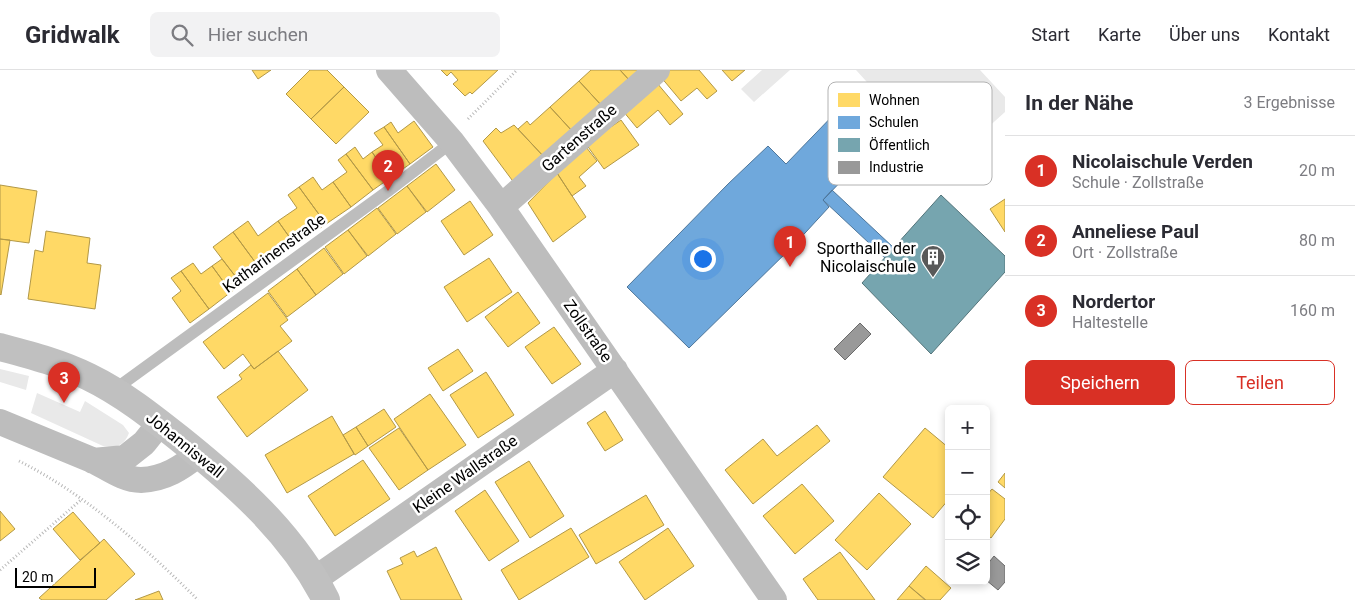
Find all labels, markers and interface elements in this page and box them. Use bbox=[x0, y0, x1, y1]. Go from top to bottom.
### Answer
search box bbox=[150, 12, 500, 57]
text: Gridwalk bbox=[25, 21, 120, 49]
icon: search bbox=[168, 21, 196, 49]
text: Hier suchen bbox=[208, 23, 308, 46]
text: Start bbox=[1031, 24, 1070, 45]
text: Karte bbox=[1098, 24, 1141, 45]
text: Über uns bbox=[1169, 24, 1240, 45]
text: Kontakt bbox=[1268, 24, 1330, 45]
legend bbox=[828, 82, 992, 185]
text: In der Nähe bbox=[1025, 91, 1133, 115]
text: Wohnen bbox=[869, 92, 920, 108]
text: 3 Ergebnisse bbox=[1243, 93, 1335, 112]
street label: Gartenstraße bbox=[538, 100, 620, 176]
text: Schulen bbox=[869, 114, 919, 130]
text: Öffentlich bbox=[869, 137, 930, 153]
pin: 2 bbox=[372, 150, 404, 191]
text: Nicolaischule Verden bbox=[1072, 150, 1253, 173]
text: Industrie bbox=[869, 159, 924, 175]
text: 1 bbox=[1036, 161, 1046, 180]
text: 20 m bbox=[1299, 161, 1335, 180]
text: Schule · Zollstraße bbox=[1072, 173, 1204, 192]
street label: Katharinenstraße bbox=[219, 209, 329, 297]
text: Anneliese Paul bbox=[1072, 220, 1199, 243]
pin: 1 bbox=[774, 226, 806, 267]
text: 2 bbox=[1036, 231, 1046, 250]
text: 80 m bbox=[1299, 231, 1335, 250]
place label: Sporthalle der Nicolaischule bbox=[817, 239, 917, 276]
text: Ort · Zollstraße bbox=[1072, 243, 1178, 262]
building icon: Sporthalle der Nicolaischule bbox=[920, 244, 946, 278]
your location bbox=[690, 246, 716, 272]
text: Nordertor bbox=[1072, 290, 1155, 313]
street label: Zollstraße bbox=[560, 296, 616, 366]
text: 3 bbox=[1036, 301, 1046, 320]
text: 160 m bbox=[1290, 301, 1335, 320]
text: Haltestelle bbox=[1072, 313, 1148, 332]
button: Speichern bbox=[1025, 360, 1175, 405]
button: Teilen bbox=[1185, 360, 1335, 405]
pin: 3 bbox=[48, 362, 80, 403]
map controls bbox=[945, 405, 990, 585]
button: + bbox=[945, 405, 990, 450]
street label: Johanniswall bbox=[143, 408, 227, 482]
street label: Kleine Wallstraße bbox=[409, 431, 521, 517]
button: − bbox=[945, 450, 990, 495]
button: locate bbox=[945, 495, 990, 540]
button: layers bbox=[945, 540, 990, 585]
scale bar bbox=[15, 565, 96, 588]
text: 20 m bbox=[22, 569, 54, 585]

